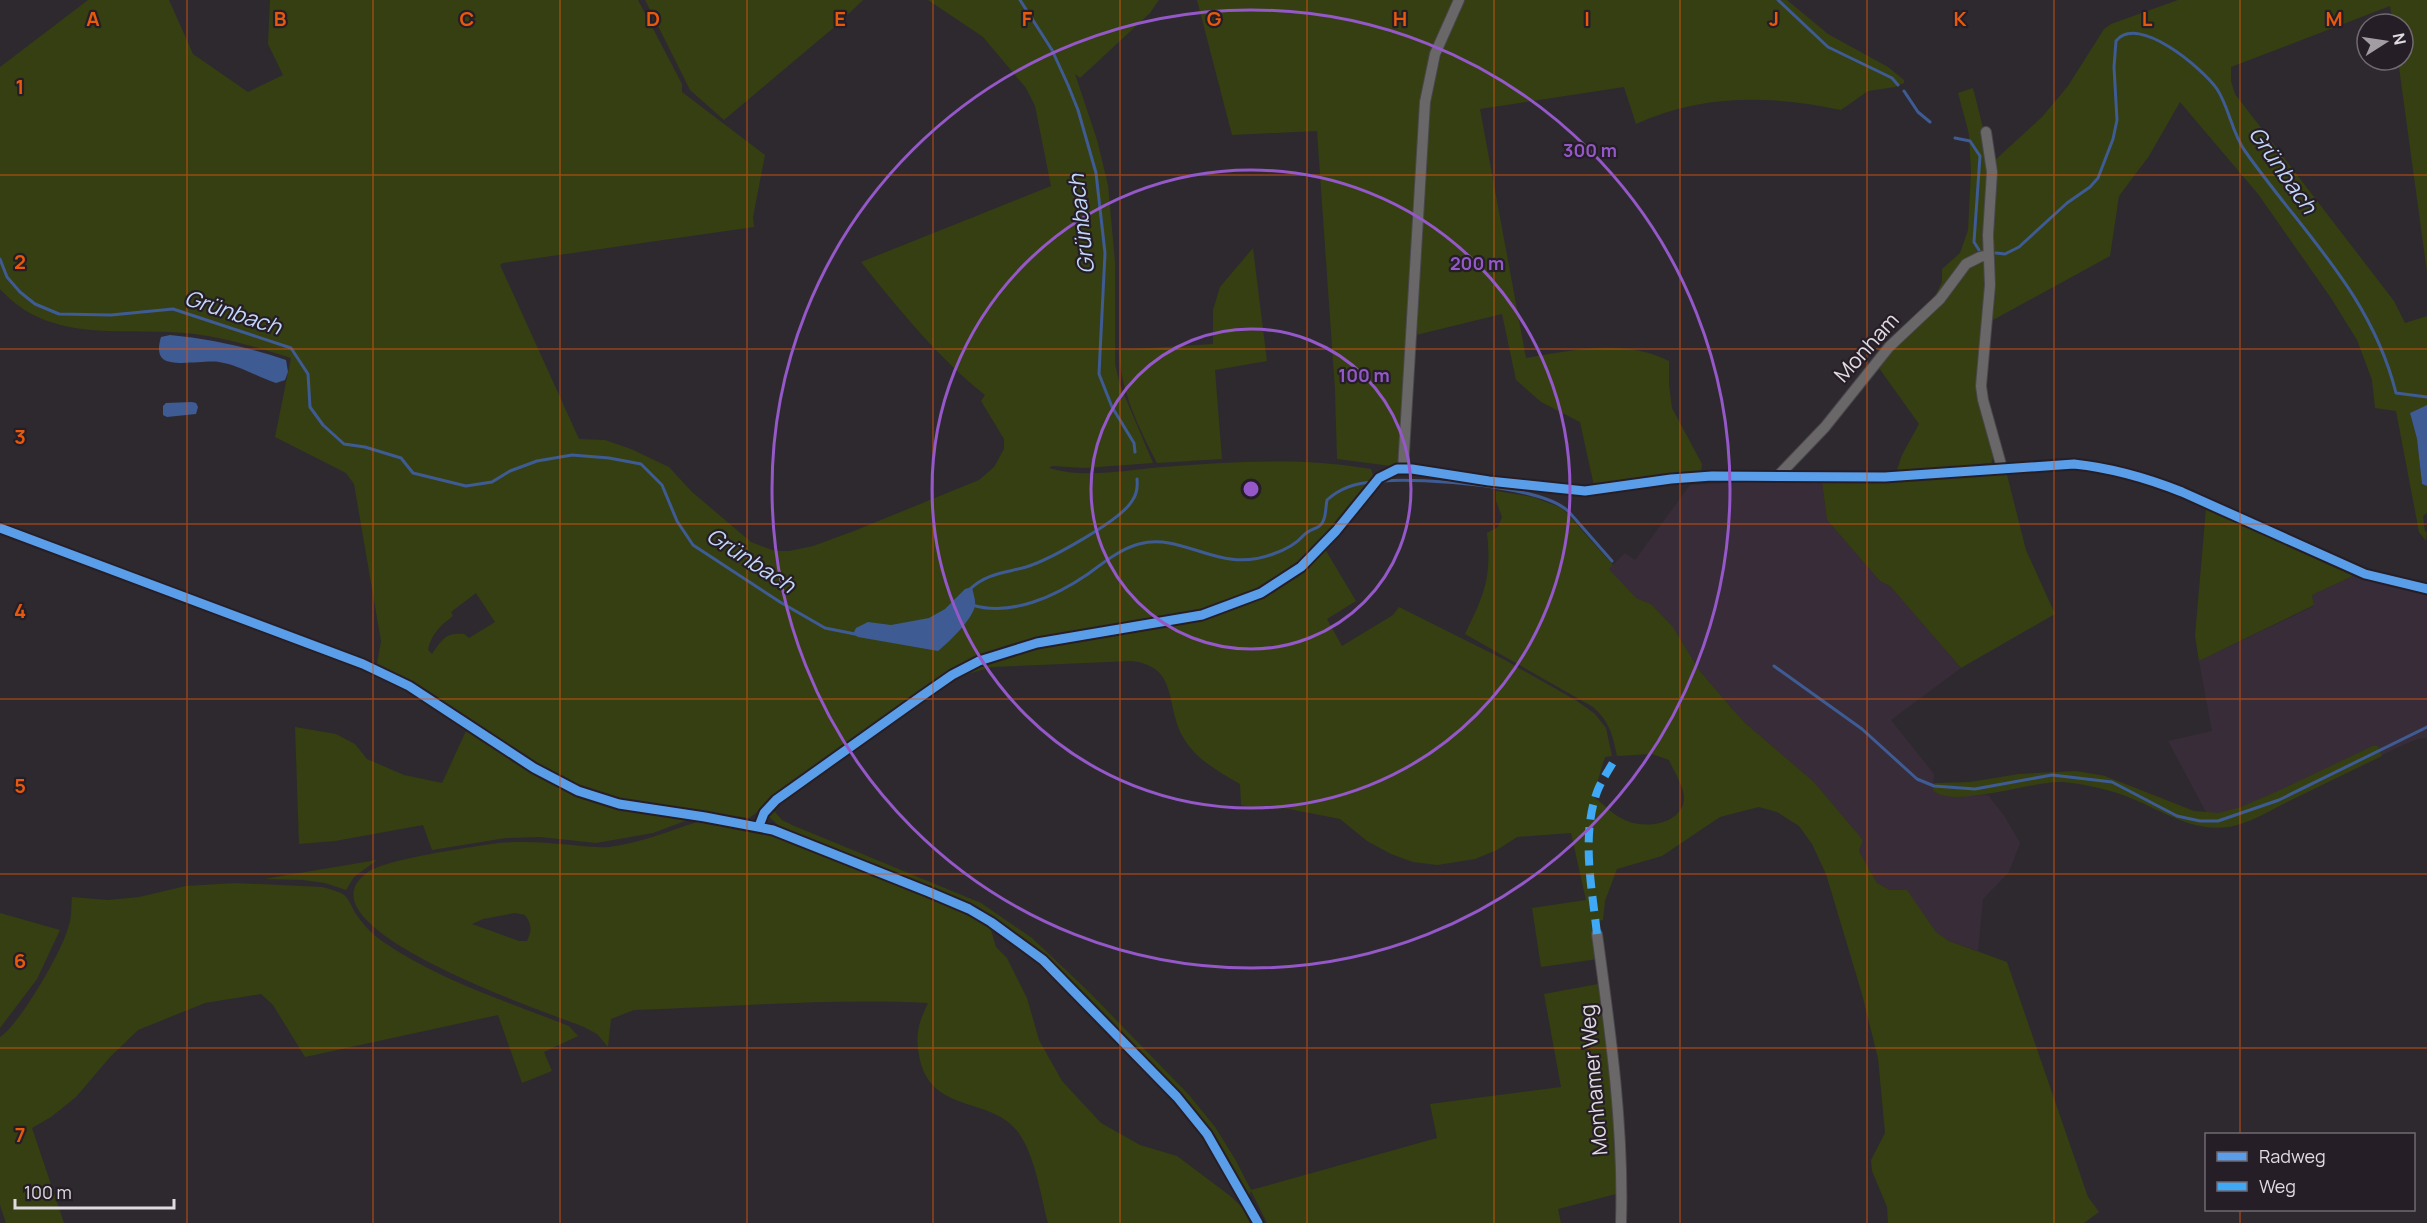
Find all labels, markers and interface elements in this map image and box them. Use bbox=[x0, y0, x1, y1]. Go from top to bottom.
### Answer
text: A bbox=[86, 5, 100, 32]
text: B bbox=[274, 5, 287, 32]
text: C bbox=[460, 5, 474, 32]
text: D bbox=[646, 5, 660, 32]
text: E bbox=[834, 5, 846, 32]
text: F bbox=[1022, 5, 1033, 32]
text: G bbox=[1207, 5, 1222, 32]
text: H bbox=[1393, 5, 1407, 32]
text: I bbox=[1584, 5, 1590, 32]
text: J bbox=[1769, 5, 1779, 32]
text: K bbox=[1954, 5, 1967, 32]
text: L bbox=[2142, 5, 2153, 32]
text: M bbox=[2325, 5, 2343, 32]
north arrow bbox=[2355, 12, 2415, 72]
text: N bbox=[2388, 31, 2412, 47]
text: 1 bbox=[16, 73, 24, 100]
water label: Grünbach bbox=[2242, 120, 2325, 220]
text: 300 m bbox=[1563, 138, 1617, 162]
water label: Grünbach bbox=[1061, 172, 1101, 275]
text: 2 bbox=[14, 248, 26, 275]
text: 200 m bbox=[1450, 251, 1504, 275]
water label: Grünbach bbox=[181, 282, 286, 342]
street label: Monham bbox=[1827, 306, 1905, 388]
text: 100 m bbox=[1338, 363, 1390, 387]
text: 3 bbox=[14, 423, 26, 450]
centre of rings bbox=[1241, 479, 1261, 499]
water label: Grünbach bbox=[701, 520, 802, 600]
text: 4 bbox=[14, 597, 26, 624]
text: 5 bbox=[14, 772, 26, 799]
text: 6 bbox=[14, 947, 26, 974]
street label: Monhamer Weg bbox=[1572, 1003, 1614, 1157]
text: 7 bbox=[15, 1121, 25, 1148]
legend bbox=[2205, 1133, 2415, 1211]
text: Radweg bbox=[2259, 1144, 2326, 1168]
scale bar bbox=[15, 1172, 174, 1210]
text: Weg bbox=[2259, 1174, 2296, 1198]
text: 100 m bbox=[24, 1180, 72, 1204]

